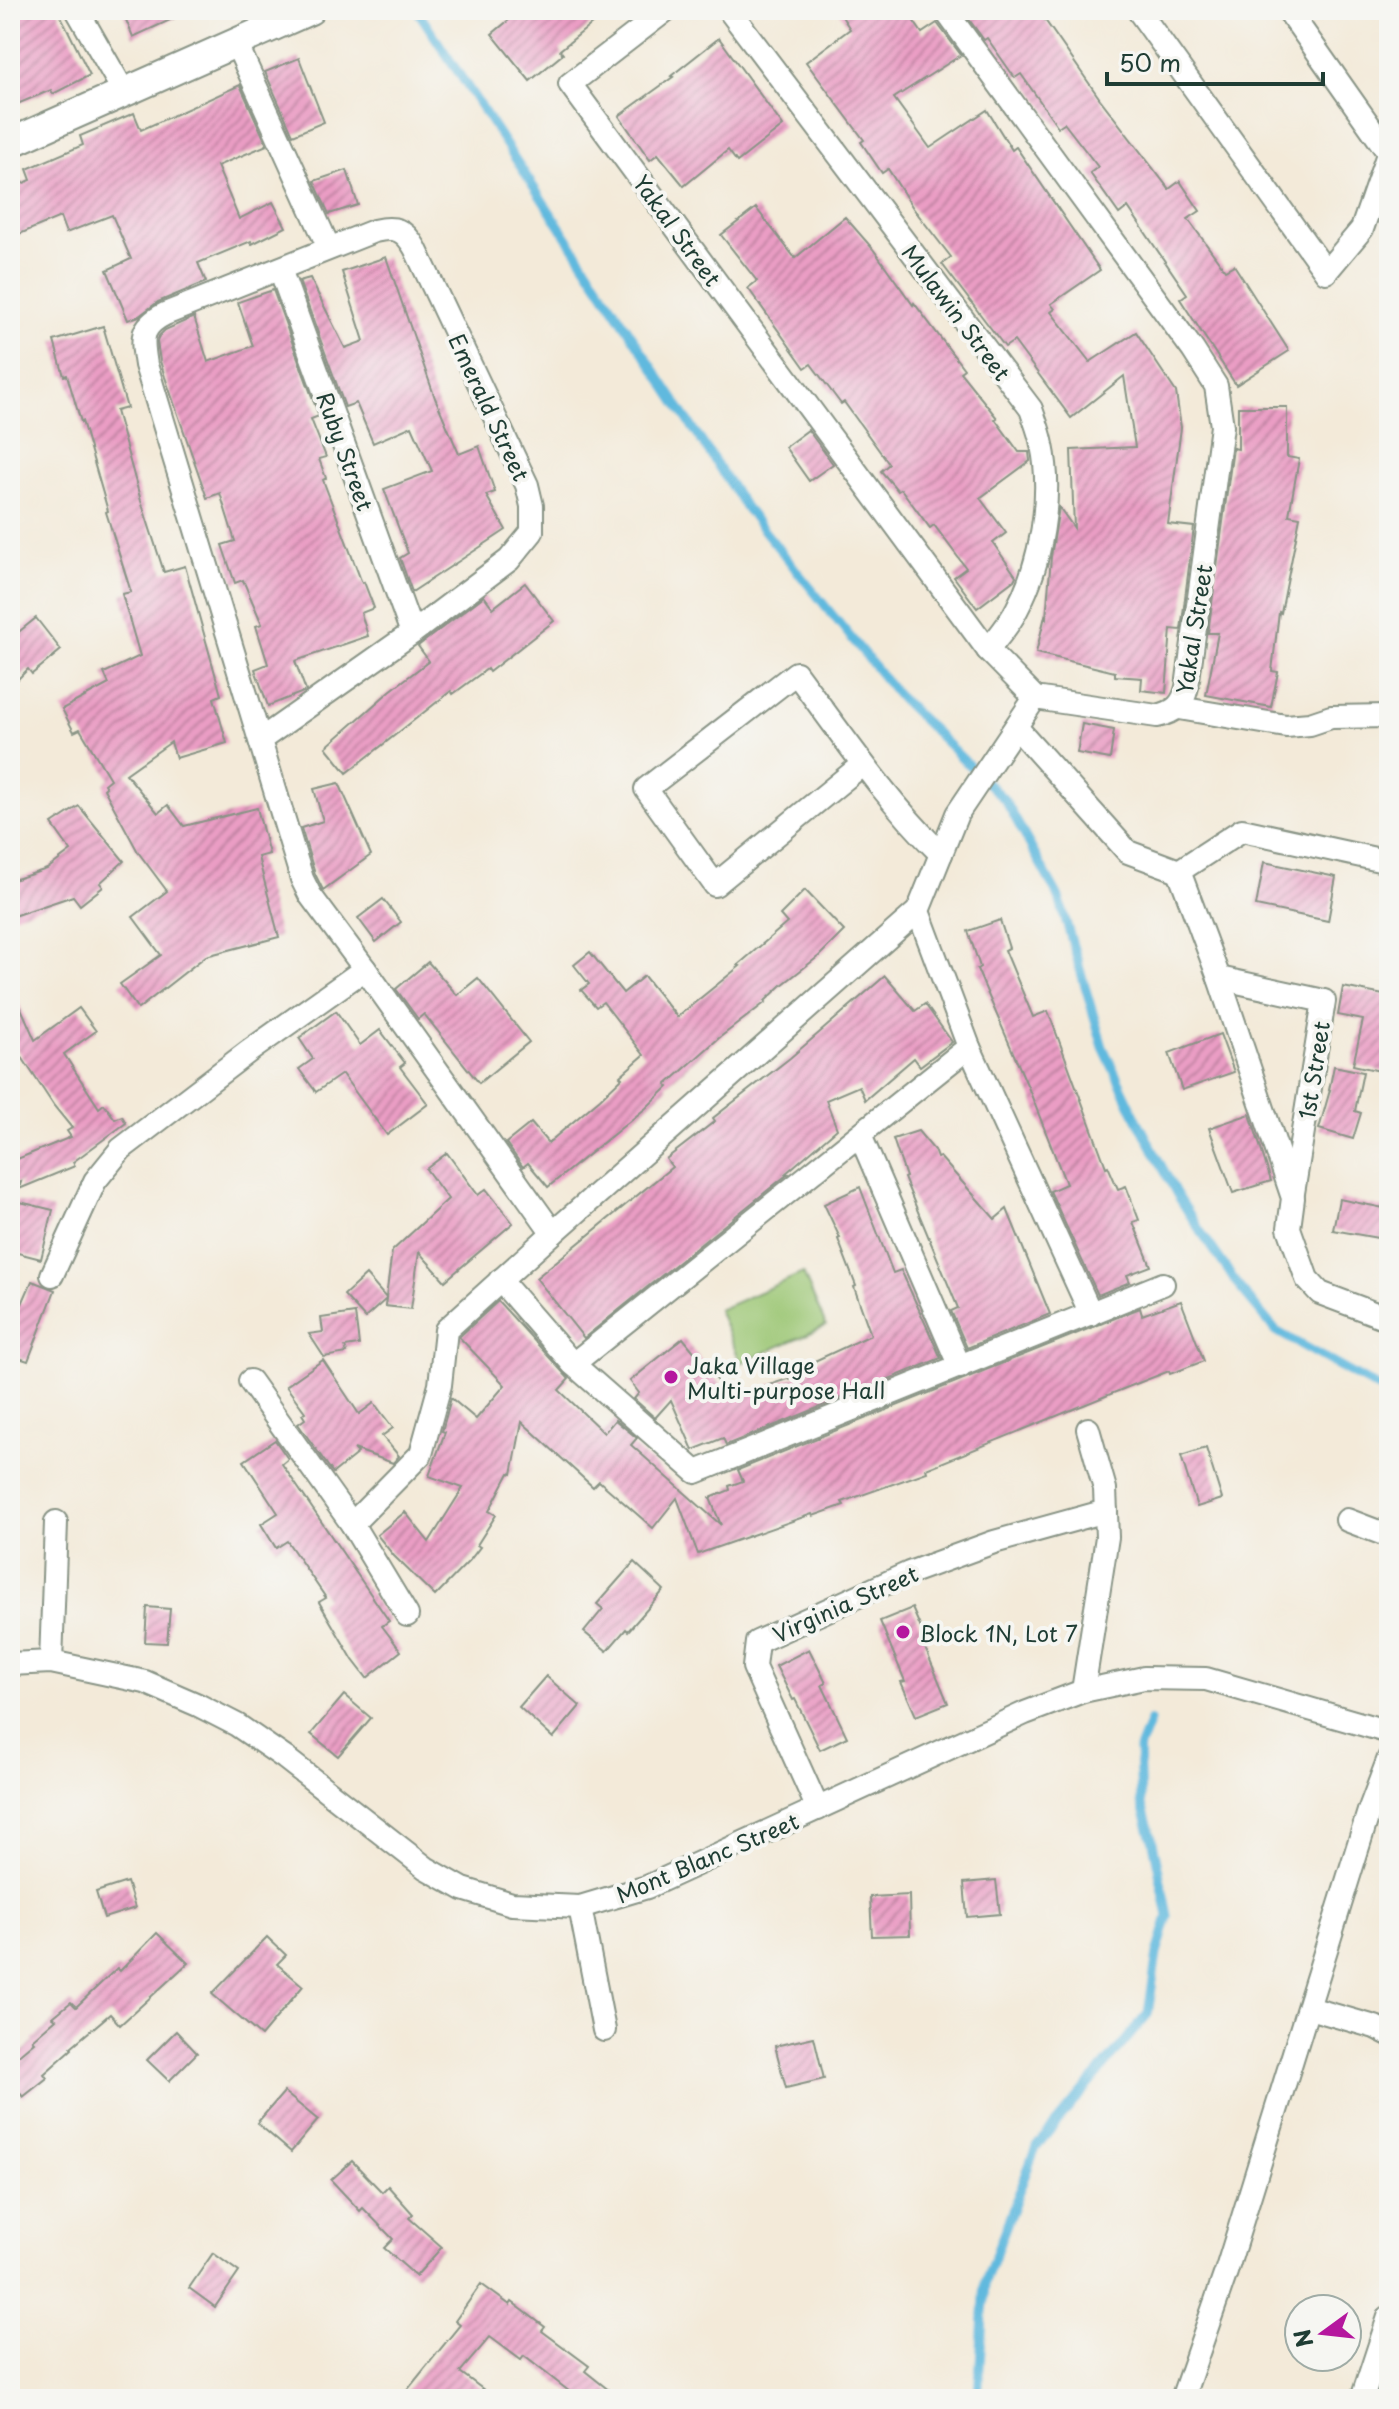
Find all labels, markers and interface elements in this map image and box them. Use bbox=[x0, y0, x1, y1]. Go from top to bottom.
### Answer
scale bar bbox=[1107, 36, 1323, 86]
text: 50 m bbox=[1119, 44, 1181, 80]
street label: Yakal Street bbox=[626, 167, 730, 293]
street label: Mulawin Street bbox=[895, 237, 1019, 387]
street label: Emerald Street bbox=[441, 328, 539, 486]
street label: Ruby Street bbox=[309, 387, 383, 515]
street label: Yakal Street bbox=[1166, 562, 1220, 696]
street label: 1st Street bbox=[1289, 1019, 1337, 1121]
place label: Jaka Village Multi-purpose Hall bbox=[687, 1348, 885, 1406]
marker: Jaka Village Multi-purpose Hall bbox=[662, 1368, 680, 1386]
street label: Virginia Street bbox=[767, 1556, 923, 1650]
place label: Block 1N, Lot 7 bbox=[919, 1616, 1078, 1649]
marker: Block 1N, Lot 7 bbox=[894, 1623, 912, 1641]
street label: Mont Blanc Street bbox=[611, 1804, 804, 1910]
north arrow bbox=[1283, 2293, 1363, 2373]
text: N bbox=[1284, 2326, 1320, 2351]

